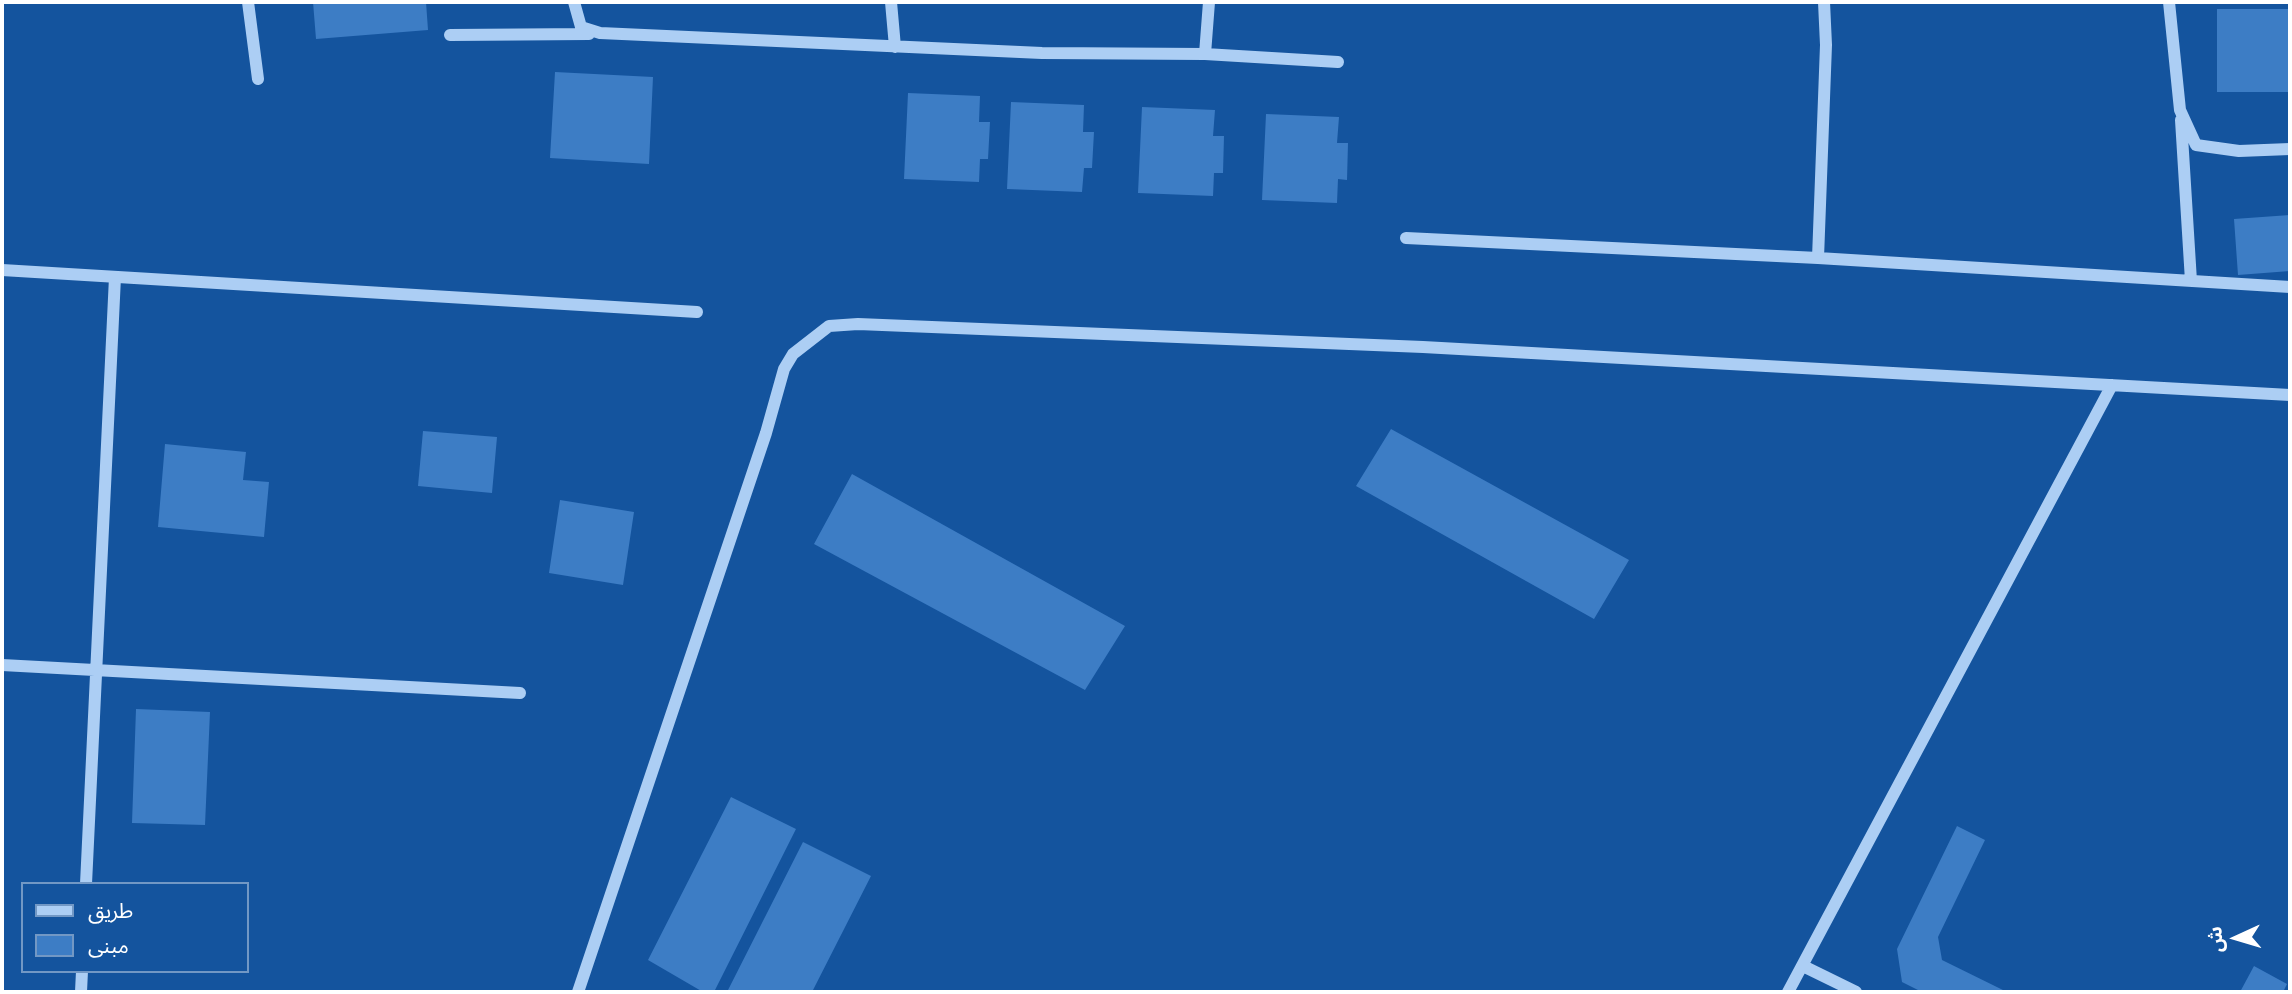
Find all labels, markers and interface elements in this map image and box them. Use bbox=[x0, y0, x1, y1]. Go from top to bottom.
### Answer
legend bbox=[21, 882, 248, 973]
text: طريق bbox=[88, 897, 133, 924]
north arrow bbox=[2201, 903, 2271, 973]
text: ش bbox=[2202, 926, 2228, 953]
text: مبنى bbox=[88, 932, 129, 959]

